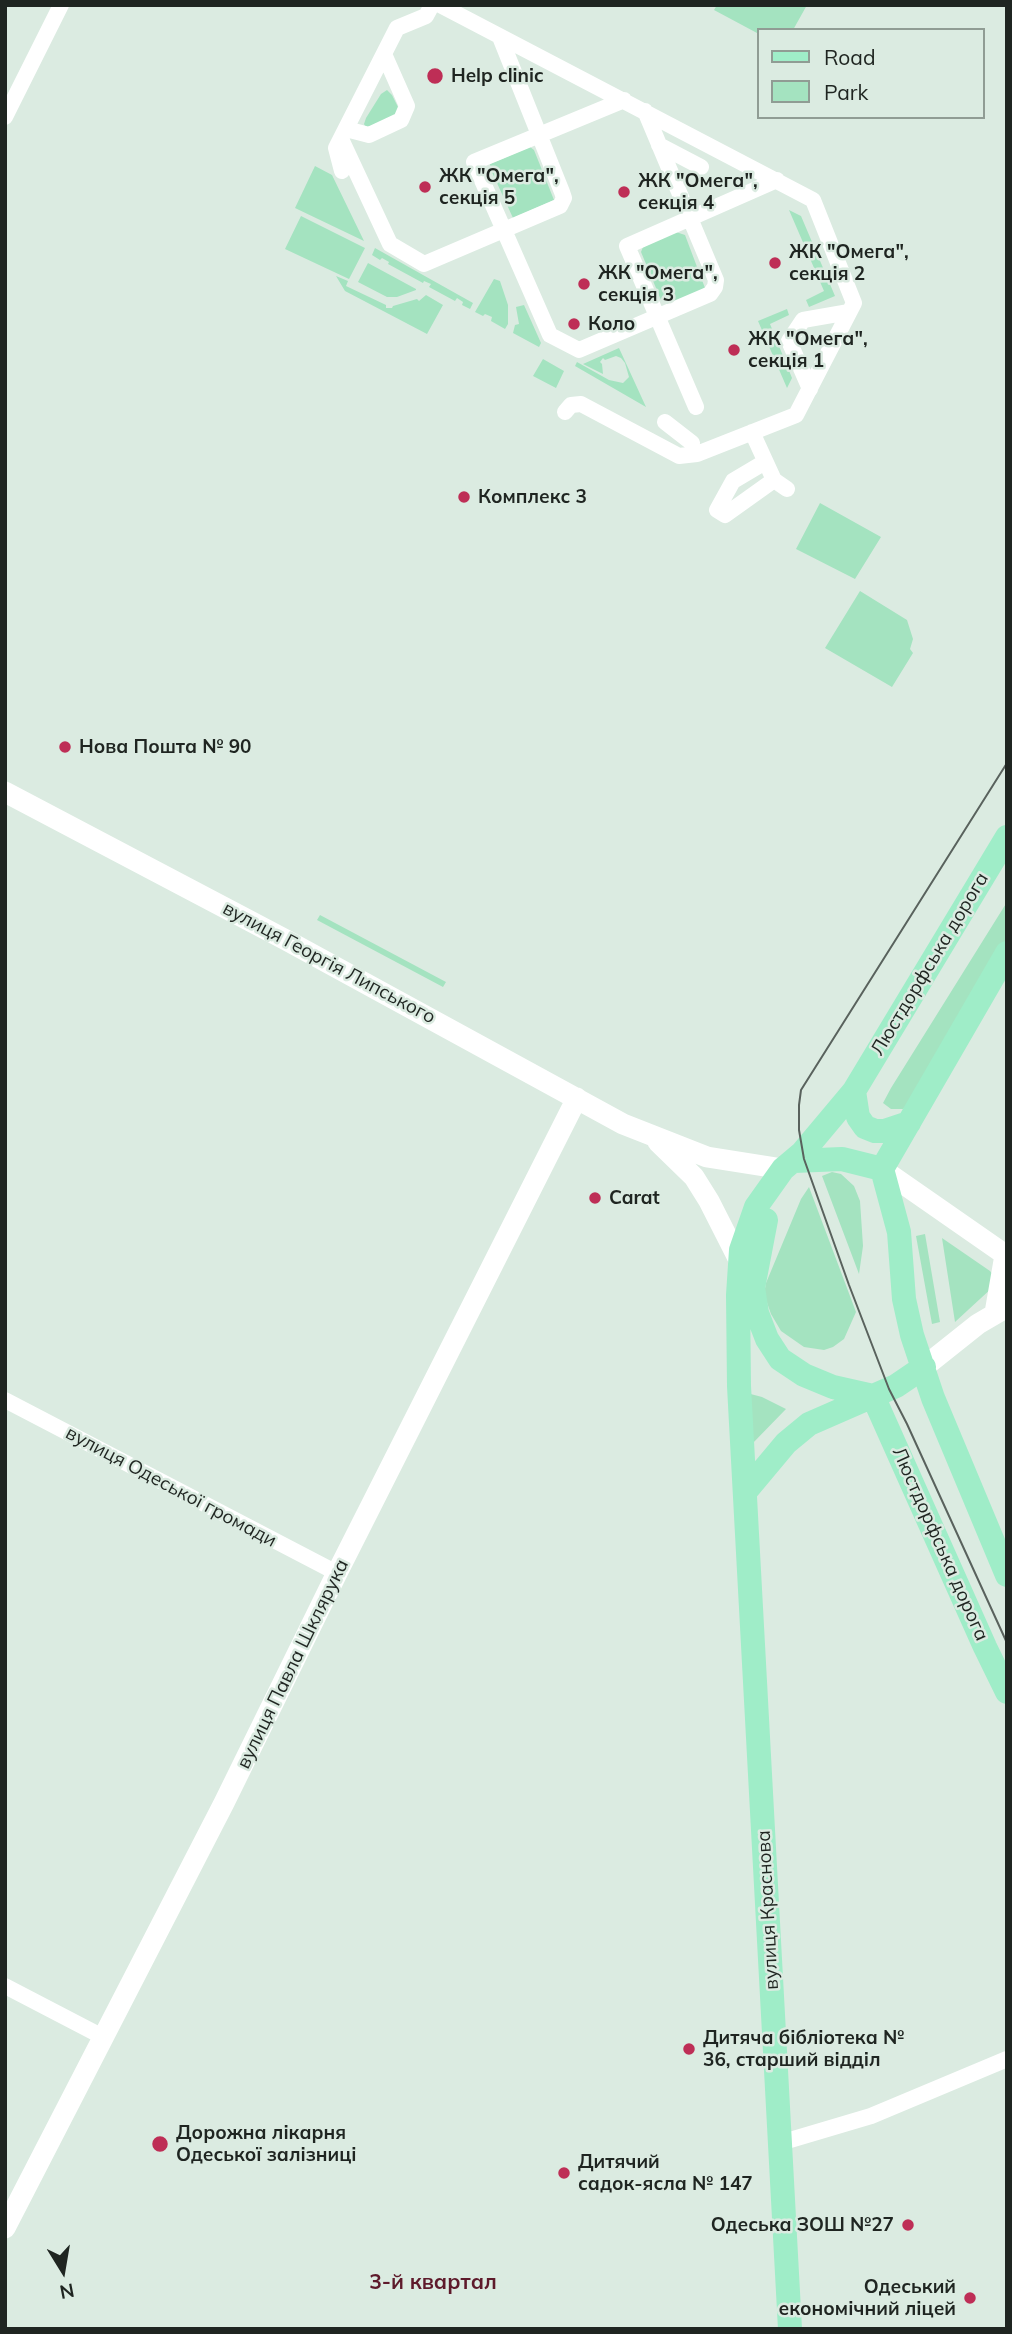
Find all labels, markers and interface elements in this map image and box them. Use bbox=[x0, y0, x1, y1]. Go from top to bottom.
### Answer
legend bbox=[757, 28, 984, 119]
text: Road bbox=[824, 44, 875, 70]
place label: Help clinic bbox=[451, 65, 544, 87]
marker: Help clinic bbox=[425, 66, 445, 86]
text: Park bbox=[824, 79, 868, 105]
place label: ЖК "Омега", секція 5 bbox=[439, 165, 559, 209]
place label: ЖК "Омега", секція 4 bbox=[638, 170, 758, 214]
marker: ЖК "Омега", секція 5 bbox=[417, 179, 433, 195]
marker: ЖК "Омега", секція 4 bbox=[616, 184, 632, 200]
place label: ЖК "Омега", секція 2 bbox=[789, 241, 909, 285]
marker: ЖК "Омега", секція 2 bbox=[767, 255, 783, 271]
place label: ЖК "Омега", секція 3 bbox=[598, 262, 718, 306]
marker: ЖК "Омега", секція 3 bbox=[576, 276, 592, 292]
place label: Коло bbox=[588, 313, 635, 335]
marker: Коло bbox=[566, 316, 582, 332]
place label: ЖК "Омега", секція 1 bbox=[748, 328, 868, 372]
marker: ЖК "Омега", секція 1 bbox=[726, 342, 742, 358]
place label: Комплекс 3 bbox=[478, 486, 587, 508]
marker: Комплекс 3 bbox=[456, 489, 472, 505]
place label: Нова Пошта № 90 bbox=[79, 736, 251, 758]
marker: Нова Пошта № 90 bbox=[57, 739, 73, 755]
street label: Люстдорфська дорога bbox=[866, 868, 994, 1060]
street label: вулиця Георгія Липського bbox=[219, 897, 439, 1029]
place label: Carat bbox=[609, 1187, 660, 1209]
marker: Carat bbox=[587, 1190, 603, 1206]
street label: вулиця Одеської громади bbox=[62, 1422, 280, 1552]
street label: Люстдорфська дорога bbox=[887, 1444, 993, 1644]
street label: вулиця Павла Шклярука bbox=[232, 1556, 354, 1772]
street label: вулиця Краснова bbox=[752, 1830, 784, 1990]
place label: Дитяча бібліотека № 36, старший відділ bbox=[703, 2027, 904, 2071]
marker: Дитяча бібліотека № 36, старший відділ bbox=[681, 2041, 697, 2057]
place label: Дорожна лікарня Одеської залізниці bbox=[176, 2122, 356, 2166]
marker: Дорожна лікарня Одеської залізниці bbox=[150, 2134, 170, 2154]
place label: Дитячий садок-ясла № 147 bbox=[578, 2151, 753, 2195]
marker: Дитячий садок-ясла № 147 bbox=[556, 2165, 572, 2181]
place label: Одеська ЗОШ №27 bbox=[711, 2214, 894, 2236]
marker: Одеська ЗОШ №27 bbox=[900, 2217, 916, 2233]
north arrow bbox=[28, 2236, 98, 2306]
district label: 3-й квартал bbox=[369, 2270, 497, 2296]
place label: Одеський економічний ліцей bbox=[779, 2276, 956, 2320]
text: N bbox=[58, 2278, 76, 2305]
marker: Одеський економічний ліцей bbox=[962, 2290, 978, 2306]

